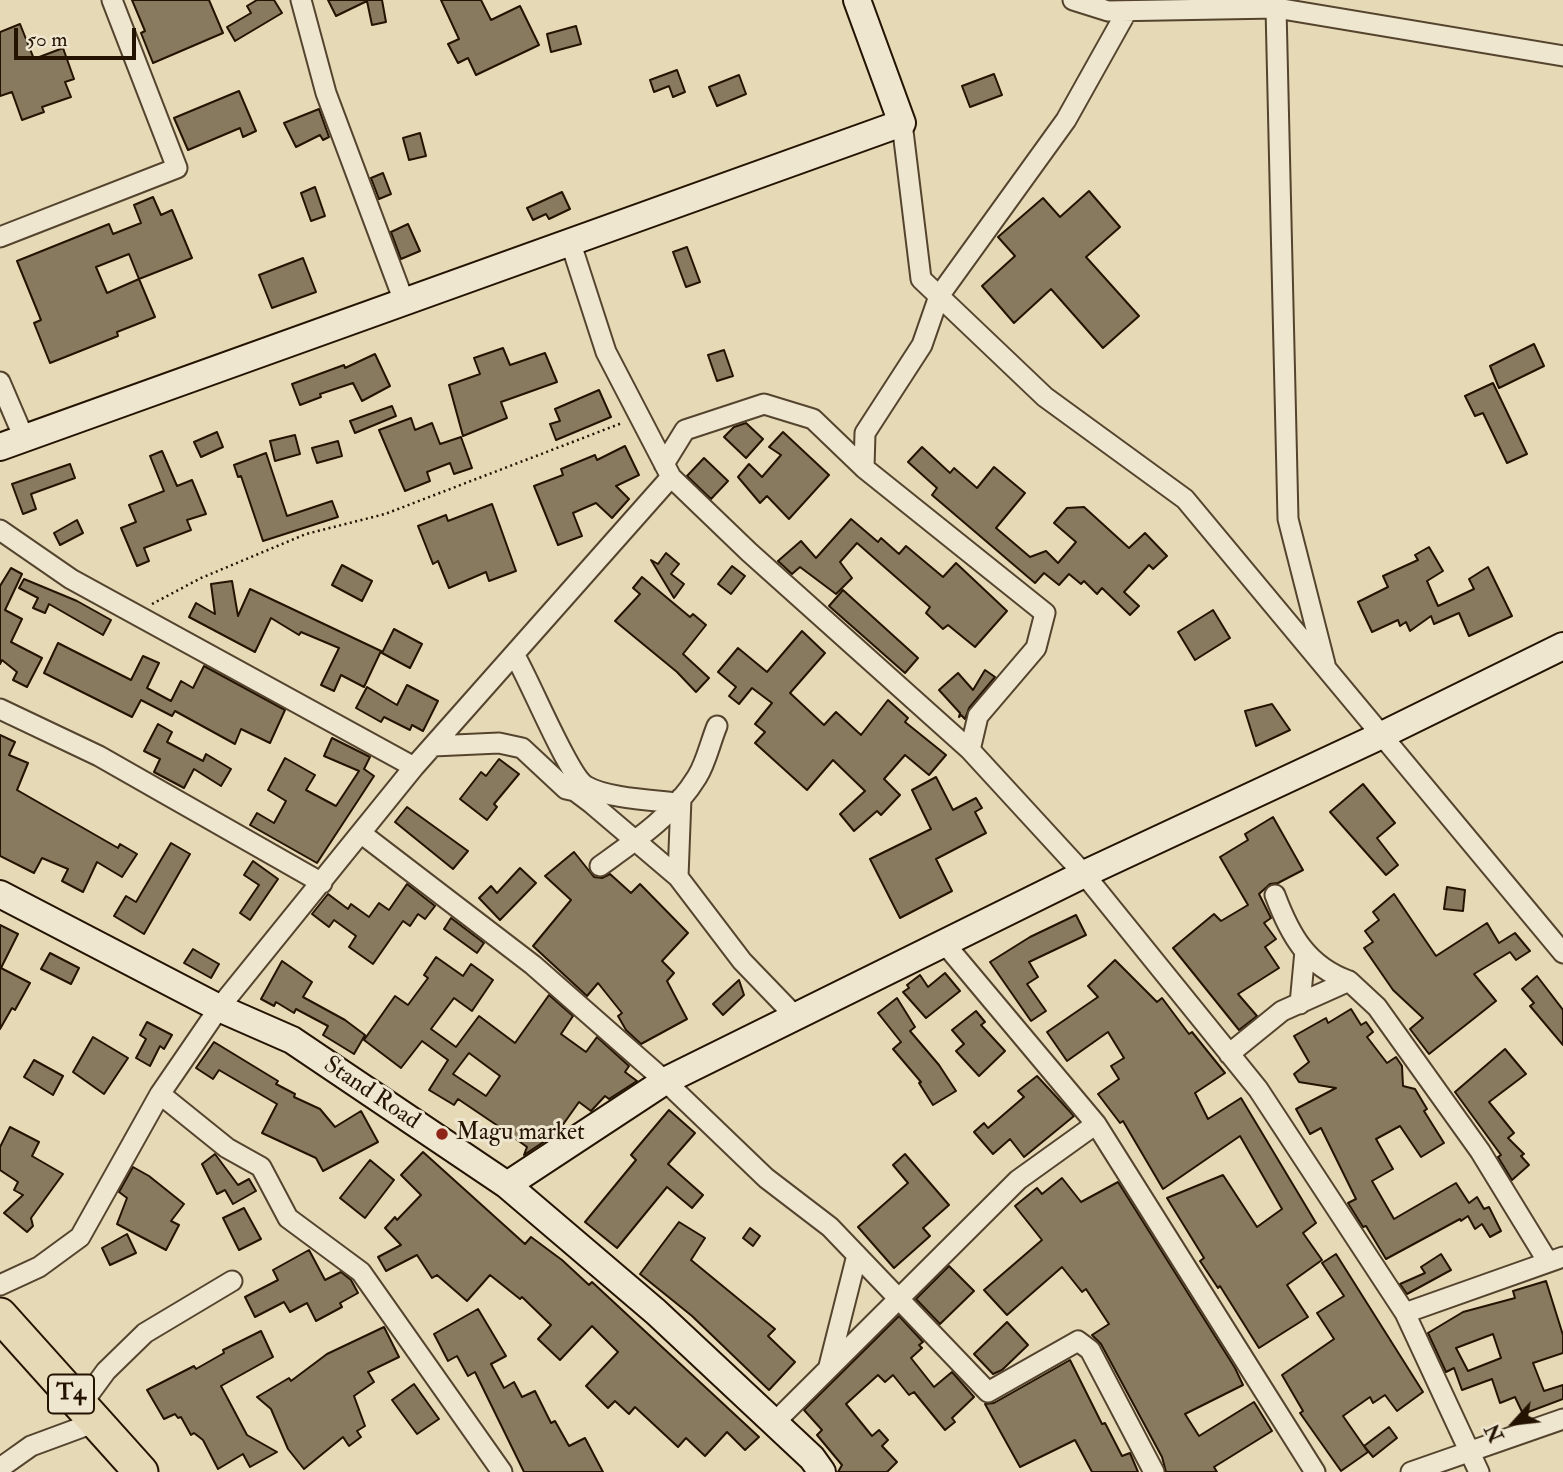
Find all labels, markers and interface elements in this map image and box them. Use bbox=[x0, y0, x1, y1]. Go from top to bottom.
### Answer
scale bar bbox=[18, 14, 140, 58]
text: 50 m bbox=[27, 26, 68, 53]
street label: Stand Road bbox=[317, 1051, 425, 1137]
place label: Magu market bbox=[456, 1120, 585, 1148]
marker: Magu market bbox=[434, 1126, 450, 1142]
road number: T4 bbox=[48, 1374, 94, 1414]
north arrow bbox=[1479, 1388, 1549, 1458]
text: N bbox=[1481, 1420, 1510, 1446]

